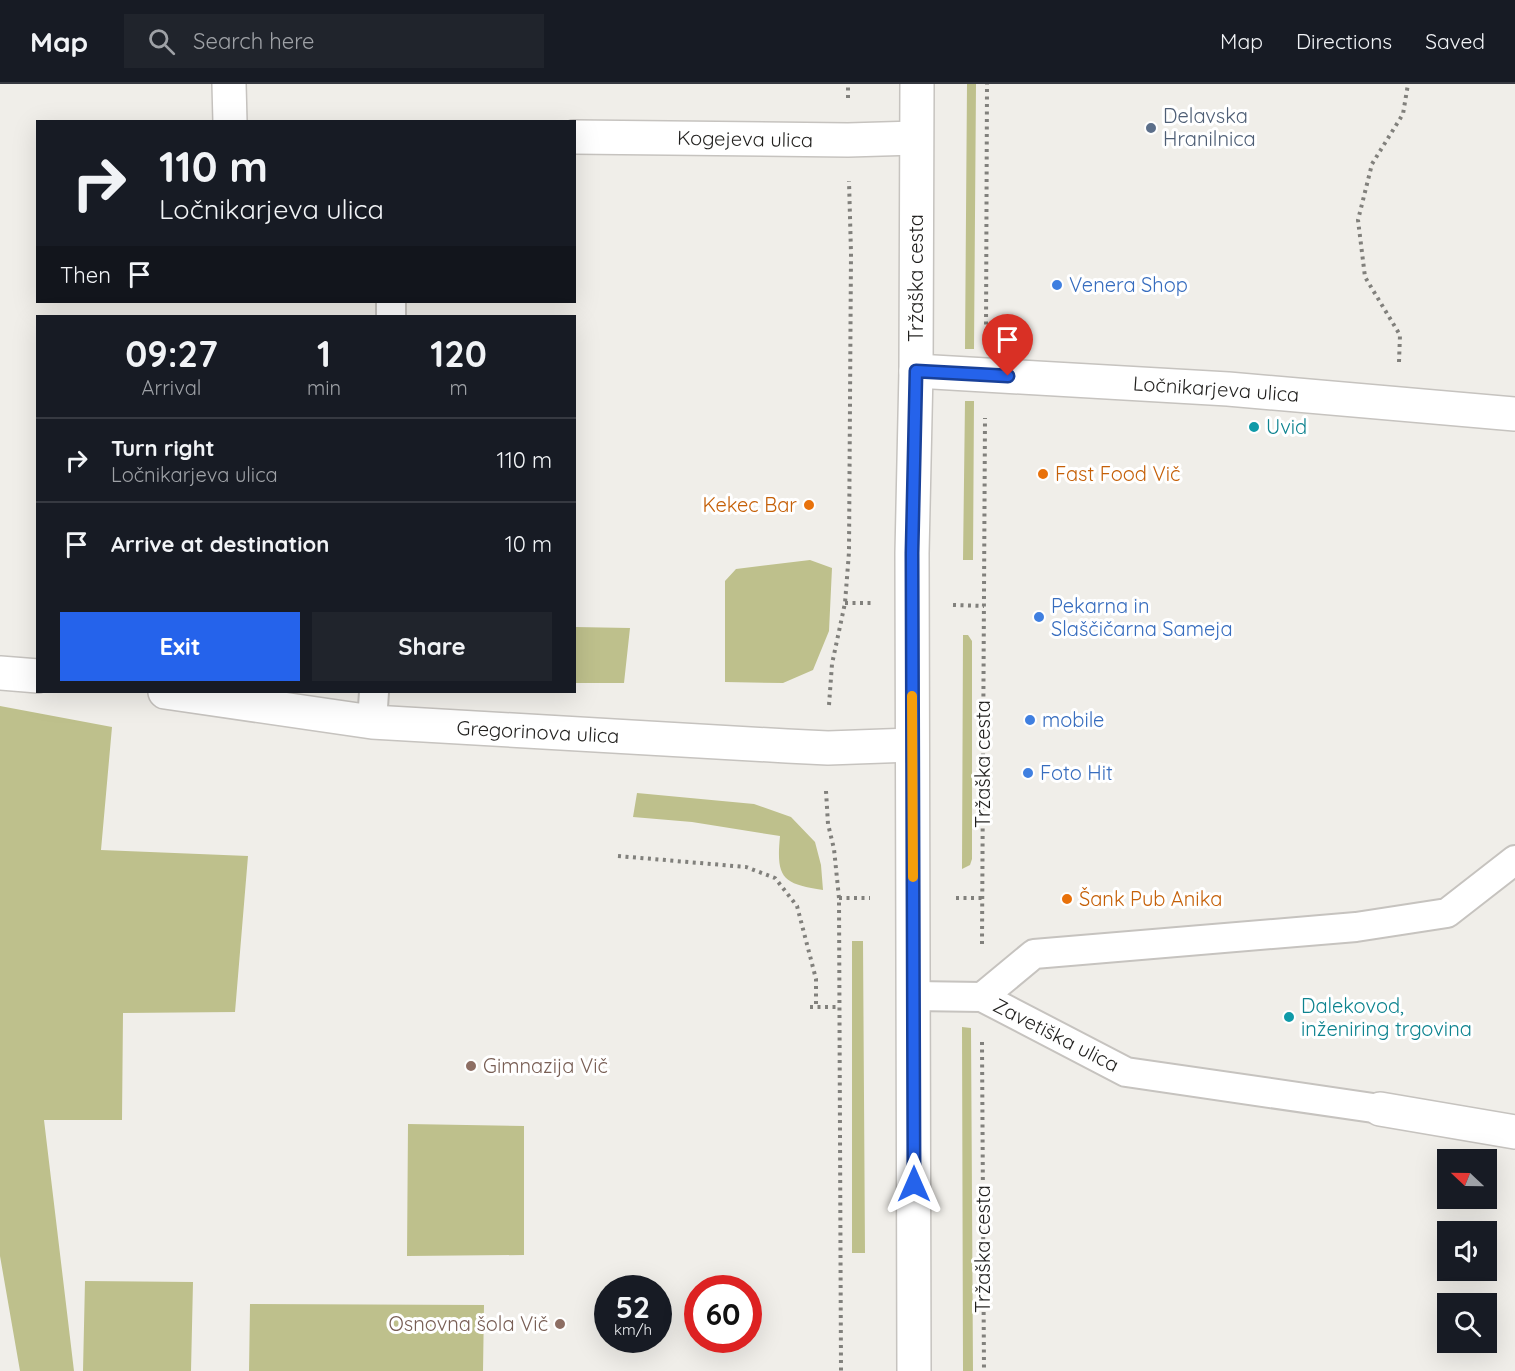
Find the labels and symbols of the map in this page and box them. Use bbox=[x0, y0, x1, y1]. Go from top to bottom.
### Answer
place label: Delavska Hranilnica bbox=[1163, 103, 1256, 151]
marker: Delavska Hranilnica bbox=[1144, 121, 1158, 135]
street label: Kogejeva ulica bbox=[677, 125, 813, 152]
street label: Tržaška cesta bbox=[903, 214, 928, 342]
place label: Venera Shop bbox=[1069, 272, 1188, 297]
marker: Venera Shop bbox=[1050, 278, 1064, 292]
pin bbox=[982, 314, 1033, 376]
street label: Ločnikarjeva ulica bbox=[1132, 370, 1300, 407]
place label: Uvid bbox=[1266, 414, 1307, 439]
marker: Uvid bbox=[1247, 420, 1261, 434]
place label: Fast Food Vič bbox=[1055, 461, 1180, 486]
marker: Fast Food Vič bbox=[1036, 467, 1050, 481]
place label: Kekec Bar bbox=[702, 492, 797, 517]
marker: Kekec Bar bbox=[802, 498, 816, 512]
place label: Pekarna in Slaščičarna Sameja bbox=[1051, 593, 1233, 641]
marker: Pekarna in Slaščičarna Sameja bbox=[1032, 610, 1046, 624]
street label: Tržaška cesta bbox=[970, 700, 995, 828]
place label: mobile bbox=[1042, 707, 1104, 732]
marker: mobile bbox=[1023, 713, 1037, 727]
street label: Gregorinova ulica bbox=[456, 715, 620, 748]
place label: Foto Hit bbox=[1040, 760, 1113, 785]
marker: Foto Hit bbox=[1021, 766, 1035, 780]
place label: Šank Pub Anika bbox=[1079, 886, 1222, 911]
marker: Šank Pub Anika bbox=[1060, 892, 1074, 906]
street label: Zavetiška ulica bbox=[989, 992, 1123, 1077]
place label: Dalekovod, inženiring trgovina bbox=[1301, 993, 1472, 1041]
marker: Dalekovod, inženiring trgovina bbox=[1282, 1010, 1296, 1024]
place label: Gimnazija Vič bbox=[483, 1053, 608, 1078]
marker: Gimnazija Vič bbox=[464, 1059, 478, 1073]
north arrow bbox=[1437, 1149, 1497, 1209]
position arrow bbox=[882, 1152, 946, 1216]
street label: Tržaška cesta bbox=[970, 1185, 995, 1313]
speed limit sign: 60 bbox=[684, 1275, 762, 1353]
place label: Osnovna šola Vič bbox=[388, 1311, 548, 1336]
marker: Osnovna šola Vič bbox=[553, 1317, 567, 1331]

